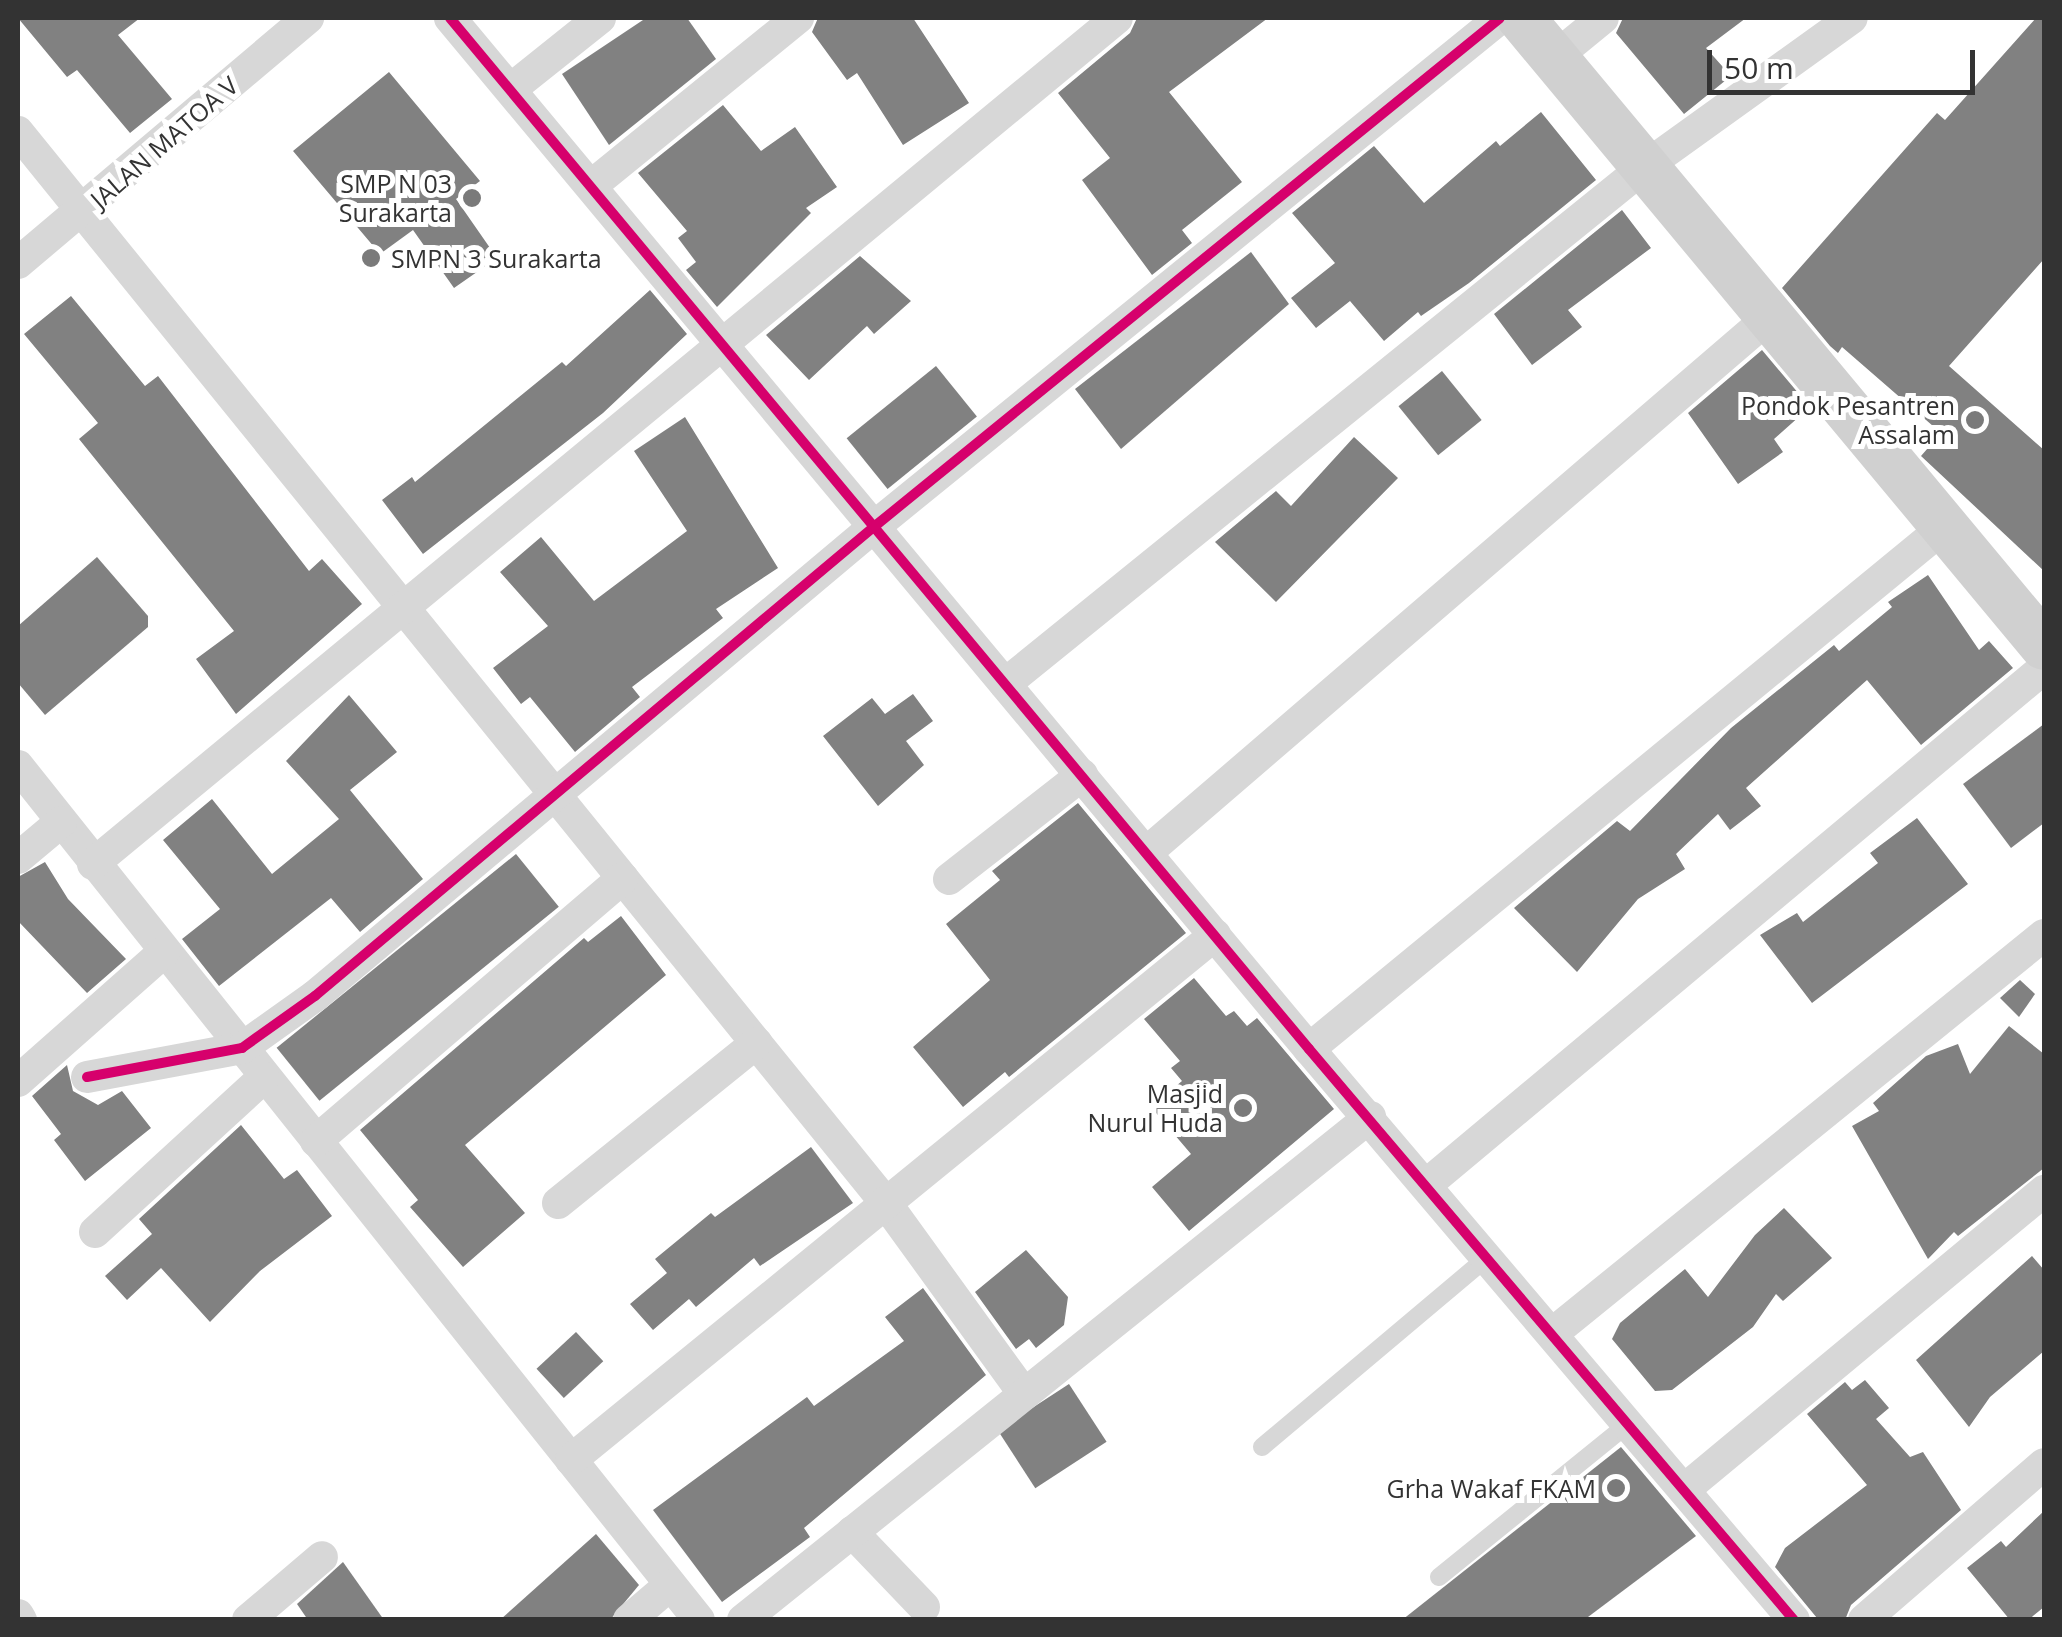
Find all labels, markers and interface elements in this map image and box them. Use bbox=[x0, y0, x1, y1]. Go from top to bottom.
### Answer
scale bar bbox=[1712, 30, 1980, 92]
text: 50 m bbox=[1724, 47, 1794, 88]
street label: JALAN MATOA V bbox=[84, 70, 244, 214]
place label: SMP N 03 Surakarta bbox=[339, 169, 452, 228]
marker: SMP N 03 Surakarta bbox=[461, 187, 483, 209]
place label: SMPN 3 Surakarta bbox=[391, 243, 602, 273]
marker: SMPN 3 Surakarta bbox=[360, 247, 382, 269]
place label: Pondok Pesantren Assalam bbox=[1741, 391, 1955, 450]
marker: Pondok Pesantren Assalam bbox=[1964, 409, 1986, 431]
place label: Masjid Nurul Huda bbox=[1088, 1079, 1223, 1138]
marker: Masjid Nurul Huda bbox=[1232, 1097, 1254, 1119]
place label: Grha Wakaf FKAM bbox=[1386, 1473, 1596, 1503]
marker: Grha Wakaf FKAM bbox=[1605, 1477, 1627, 1499]

